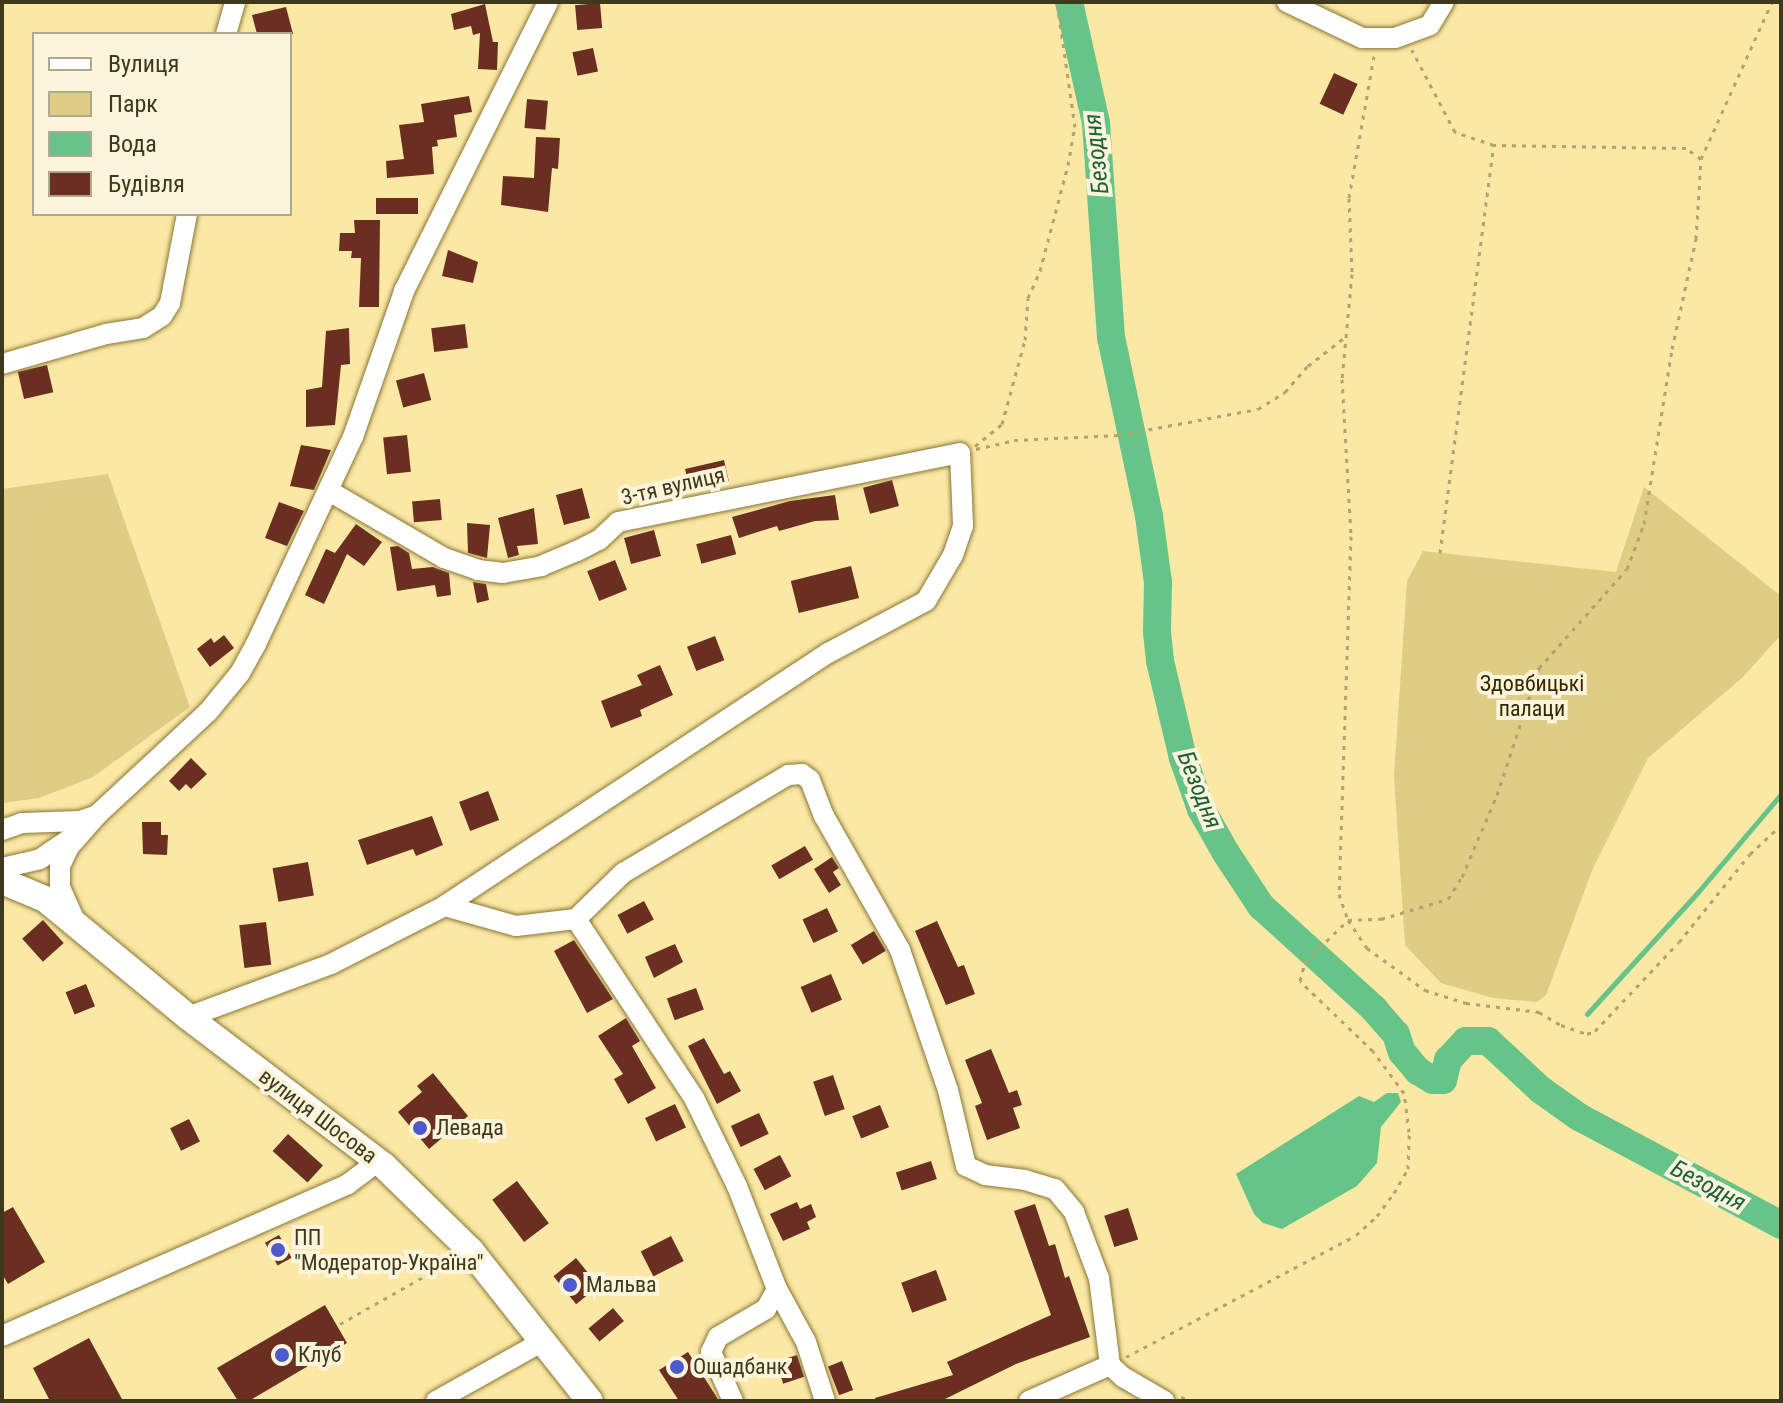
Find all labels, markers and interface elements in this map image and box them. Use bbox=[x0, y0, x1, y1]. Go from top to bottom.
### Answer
legend bbox=[32, 32, 292, 216]
text: Вулиця bbox=[108, 50, 179, 78]
text: Парк bbox=[108, 90, 158, 118]
water label: Безодня bbox=[1078, 112, 1116, 196]
text: Вода bbox=[108, 130, 157, 158]
text: Будівля bbox=[108, 170, 185, 198]
street label: 3-тя вулиця bbox=[619, 461, 727, 511]
park label: Здовбицькі палаци bbox=[1480, 670, 1584, 722]
water label: Безодня bbox=[1171, 747, 1227, 833]
street label: вулиця Шосова bbox=[254, 1063, 382, 1169]
place label: Левада bbox=[436, 1115, 504, 1141]
marker: Левада bbox=[411, 1119, 429, 1137]
water label: Безодня bbox=[1666, 1154, 1750, 1218]
place label: ПП "Модератор-Україна" bbox=[294, 1224, 484, 1276]
marker: ПП "Модератор-Україна" bbox=[269, 1241, 287, 1259]
place label: Мальва bbox=[586, 1272, 657, 1298]
marker: Мальва bbox=[561, 1276, 579, 1294]
place label: Клуб bbox=[298, 1342, 341, 1368]
marker: Клуб bbox=[273, 1346, 291, 1364]
place label: Ощадбанк bbox=[693, 1354, 787, 1380]
marker: Ощадбанк bbox=[668, 1358, 686, 1376]

